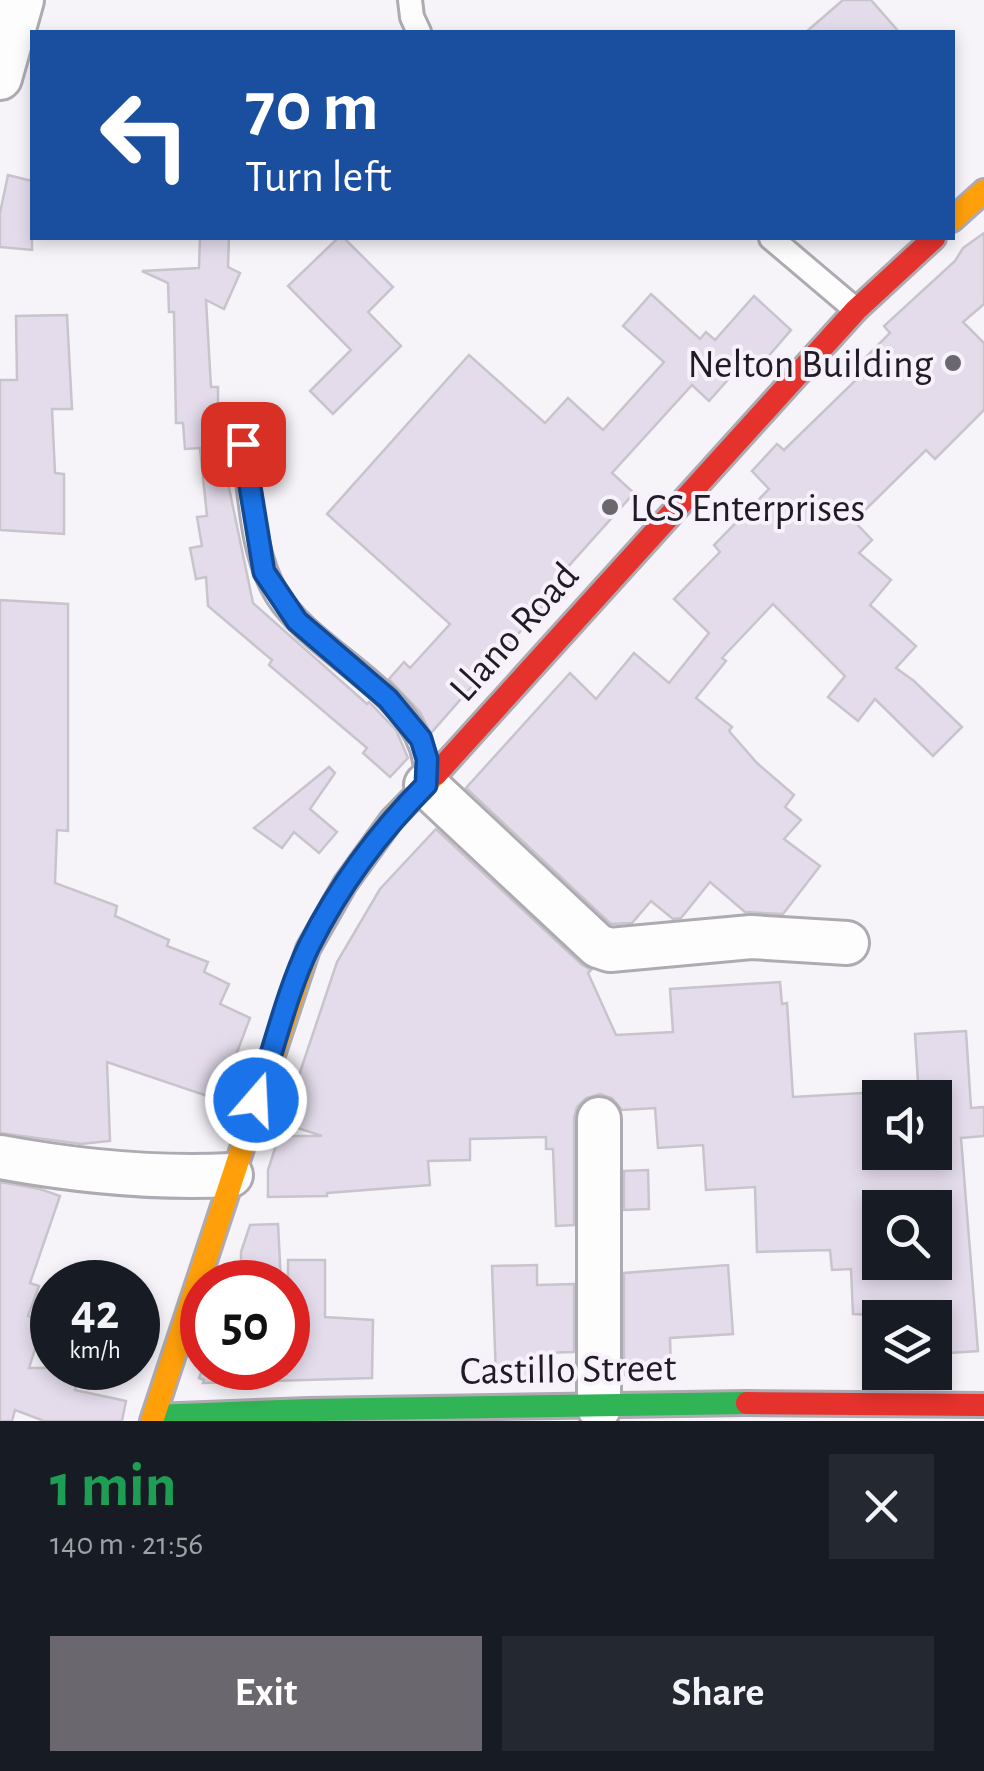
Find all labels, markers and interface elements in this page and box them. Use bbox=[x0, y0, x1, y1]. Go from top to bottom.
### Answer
icon: left bbox=[80, 70, 210, 200]
text: 70 m bbox=[245, 73, 379, 143]
text: Turn left bbox=[245, 155, 392, 200]
place label: Nelton Building bbox=[688, 345, 934, 385]
marker: Nelton Building bbox=[942, 352, 964, 374]
pin bbox=[201, 402, 286, 487]
icon: arrive bbox=[216, 417, 271, 472]
place label: LCS Enterprises bbox=[630, 489, 865, 529]
marker: LCS Enterprises bbox=[599, 496, 621, 518]
street label: Llano Road bbox=[442, 555, 587, 709]
position arrow bbox=[204, 1048, 308, 1152]
map controls bbox=[862, 1080, 952, 1390]
button: sound bbox=[862, 1080, 952, 1170]
button: search bbox=[862, 1190, 952, 1280]
speed limit sign: 50 bbox=[180, 1260, 310, 1390]
text: 42 bbox=[71, 1288, 119, 1338]
button: layers bbox=[862, 1300, 952, 1390]
text: km/h bbox=[69, 1338, 121, 1363]
street label: Castillo Street bbox=[459, 1348, 677, 1392]
button: close bbox=[829, 1454, 934, 1559]
text: 1 min bbox=[50, 1457, 176, 1517]
text: 140 m · 21:56 bbox=[50, 1528, 203, 1560]
button: Exit bbox=[50, 1636, 482, 1751]
button: Share bbox=[502, 1636, 934, 1751]

